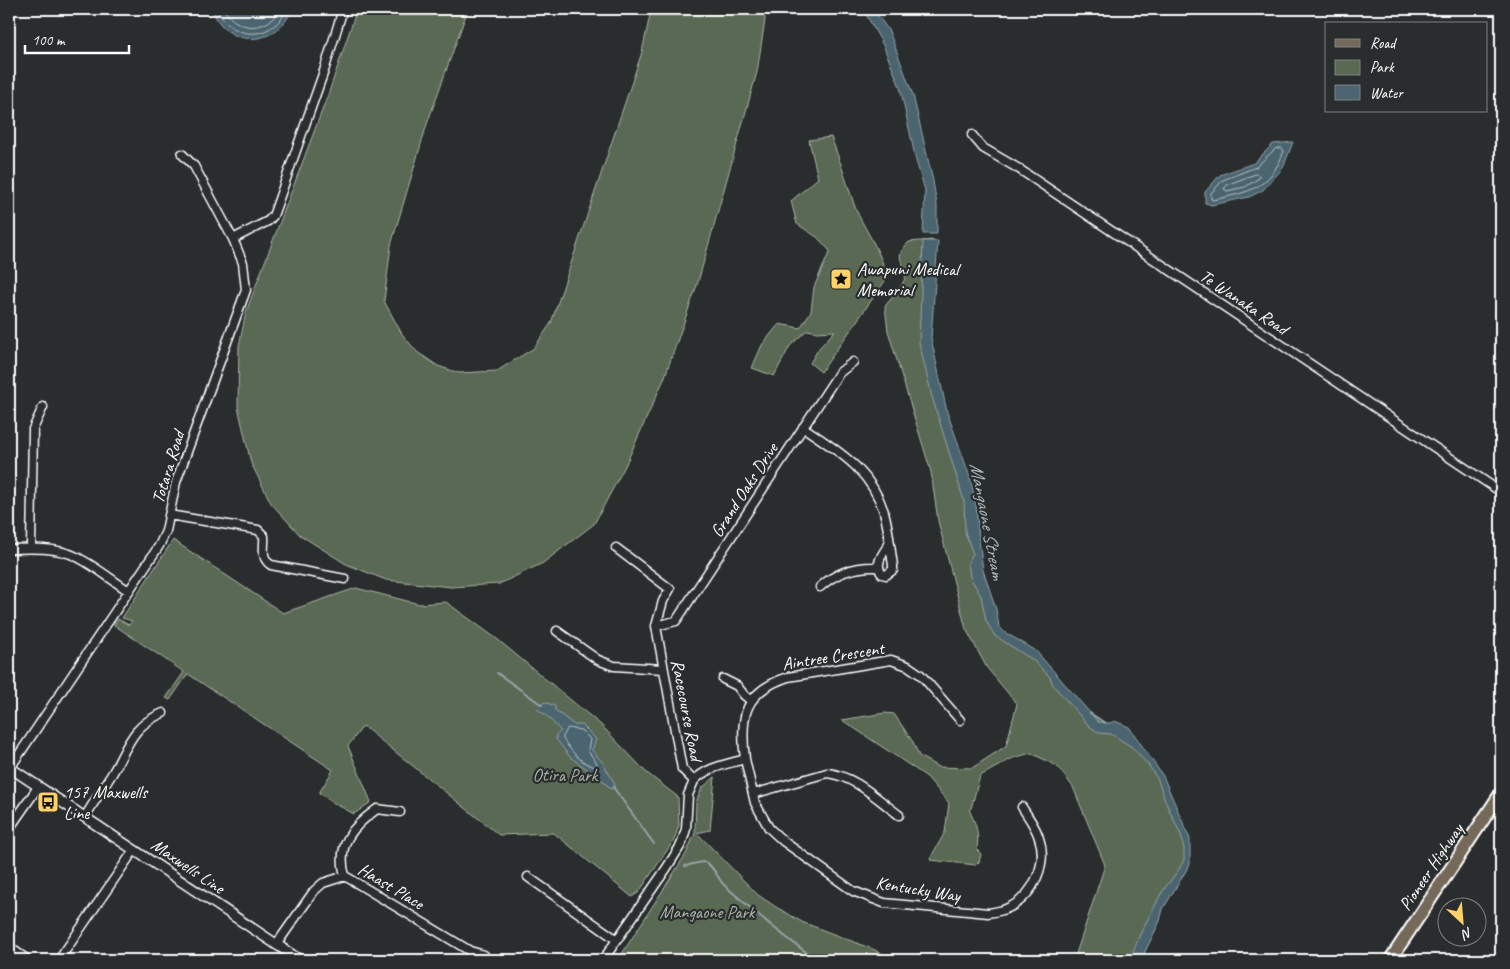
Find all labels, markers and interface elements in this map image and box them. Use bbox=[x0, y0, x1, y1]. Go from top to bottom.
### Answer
scale bar bbox=[25, 22, 129, 54]
legend bbox=[1325, 22, 1488, 112]
text: 100 m bbox=[32, 31, 66, 50]
text: Road bbox=[1370, 34, 1397, 53]
text: Park bbox=[1370, 58, 1395, 77]
text: Water bbox=[1370, 84, 1404, 103]
place label: Awapuni Medical Memorial bbox=[857, 258, 961, 301]
street label: Te Wanaka Road bbox=[1196, 264, 1295, 341]
place icon: Awapuni Medical Memorial bbox=[829, 267, 853, 291]
street label: Totara Road bbox=[147, 425, 190, 506]
street label: Grand Oaks Drive bbox=[705, 438, 783, 541]
water label: Mangaone Stream bbox=[964, 461, 1010, 583]
street label: Aintree Crescent bbox=[781, 637, 887, 675]
street label: Racecourse Road bbox=[666, 658, 708, 765]
park label: Otira Park bbox=[533, 764, 599, 786]
place label: 157 Maxwells Line bbox=[64, 781, 149, 824]
bus stop icon: 157 Maxwells Line bbox=[36, 790, 60, 814]
street label: Pioneer Highway bbox=[1394, 818, 1469, 915]
street label: Maxwells Line bbox=[147, 833, 230, 899]
street label: Haast Place bbox=[354, 858, 429, 915]
street label: Kentucky Way bbox=[874, 871, 964, 907]
north arrow bbox=[1438, 896, 1488, 946]
park label: Mangaone Park bbox=[660, 901, 756, 923]
text: N bbox=[1458, 924, 1475, 944]

